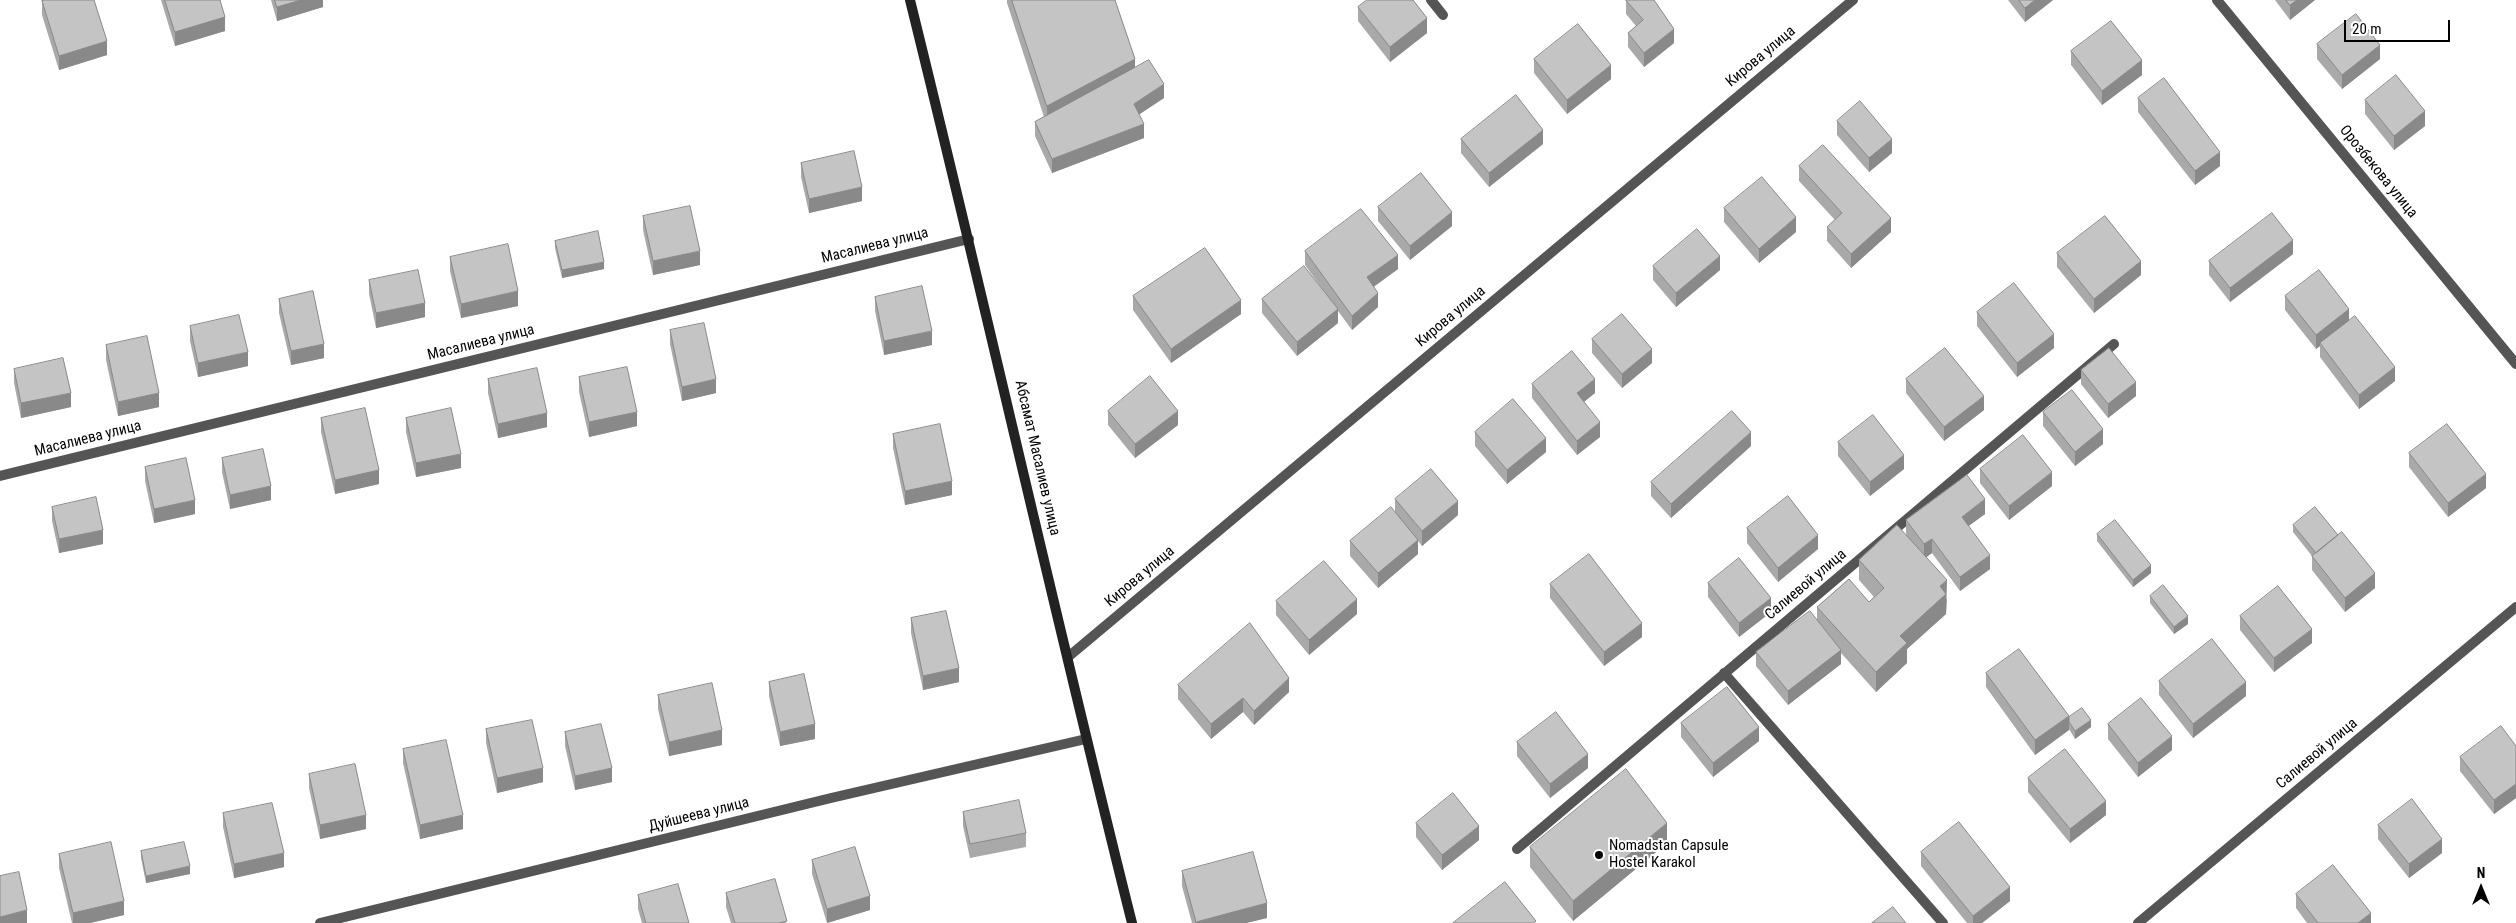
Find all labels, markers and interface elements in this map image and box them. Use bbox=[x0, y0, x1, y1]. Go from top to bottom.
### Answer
scale bar bbox=[2346, 10, 2452, 42]
text: 20 m bbox=[2352, 20, 2382, 38]
street label: Кирова улица bbox=[1723, 23, 1799, 91]
street label: Орозбекова улица bbox=[2335, 122, 2421, 222]
street label: Масалиева улица bbox=[820, 224, 930, 268]
street label: Кирова улица bbox=[1413, 283, 1489, 351]
street label: Масалиева улица bbox=[426, 321, 536, 365]
street label: Абсамат Масалиев улица bbox=[1010, 379, 1064, 537]
street label: Масалиева улица bbox=[33, 417, 143, 461]
street label: Кирова улица bbox=[1102, 543, 1178, 611]
street label: Салиевой улица bbox=[1762, 546, 1850, 624]
street label: Салиевой улица bbox=[2273, 715, 2361, 793]
street label: Дуйшеева улица bbox=[647, 794, 751, 836]
place label: Nomadstan Capsule Hostel Karakol bbox=[1609, 837, 1729, 872]
marker: Nomadstan Capsule Hostel Karakol bbox=[1593, 849, 1605, 861]
north arrow bbox=[2456, 863, 2506, 913]
text: N bbox=[2477, 865, 2485, 881]

